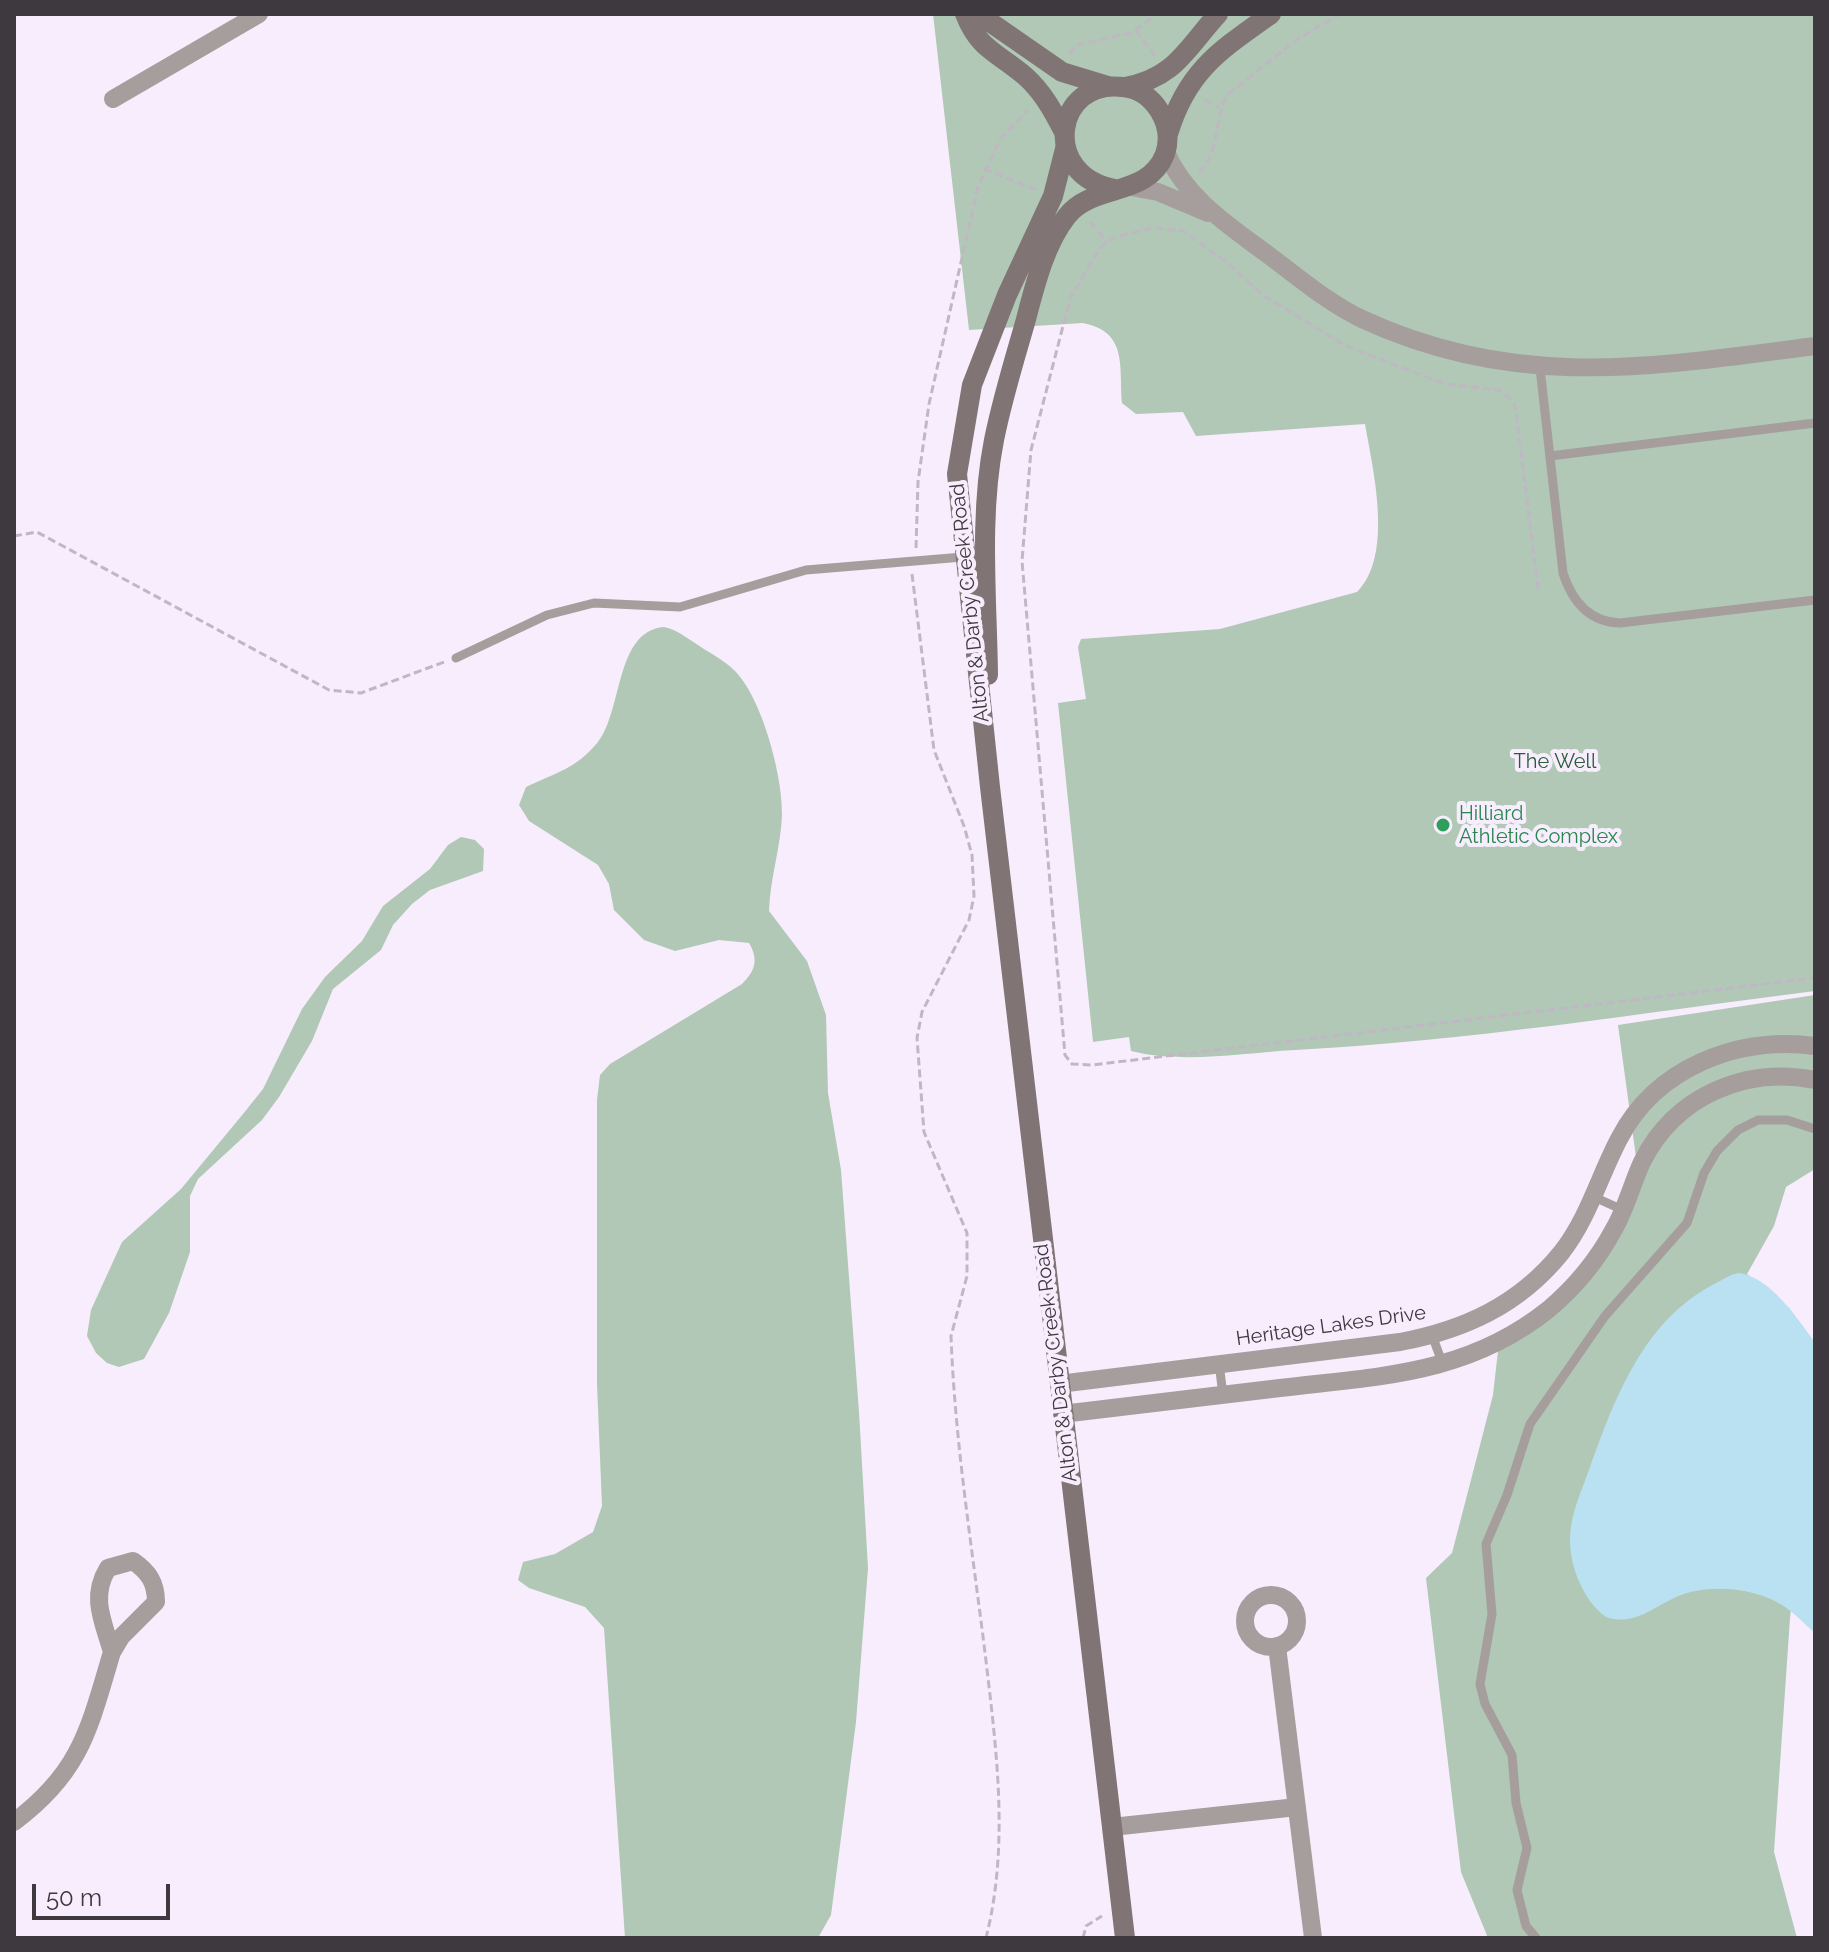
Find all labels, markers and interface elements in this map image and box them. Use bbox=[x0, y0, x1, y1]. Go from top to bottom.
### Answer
street label: Alton & Darby Creek Road bbox=[946, 482, 994, 724]
park label: The Well bbox=[1514, 750, 1596, 774]
place label: Hilliard Athletic Complex bbox=[1459, 802, 1618, 849]
marker: Hilliard Athletic Complex bbox=[1434, 816, 1452, 834]
street label: Alton & Darby Creek Road bbox=[1029, 1242, 1083, 1484]
street label: Heritage Lakes Drive bbox=[1235, 1301, 1427, 1351]
scale bar bbox=[36, 1868, 174, 1918]
text: 50 m bbox=[46, 1883, 102, 1912]

